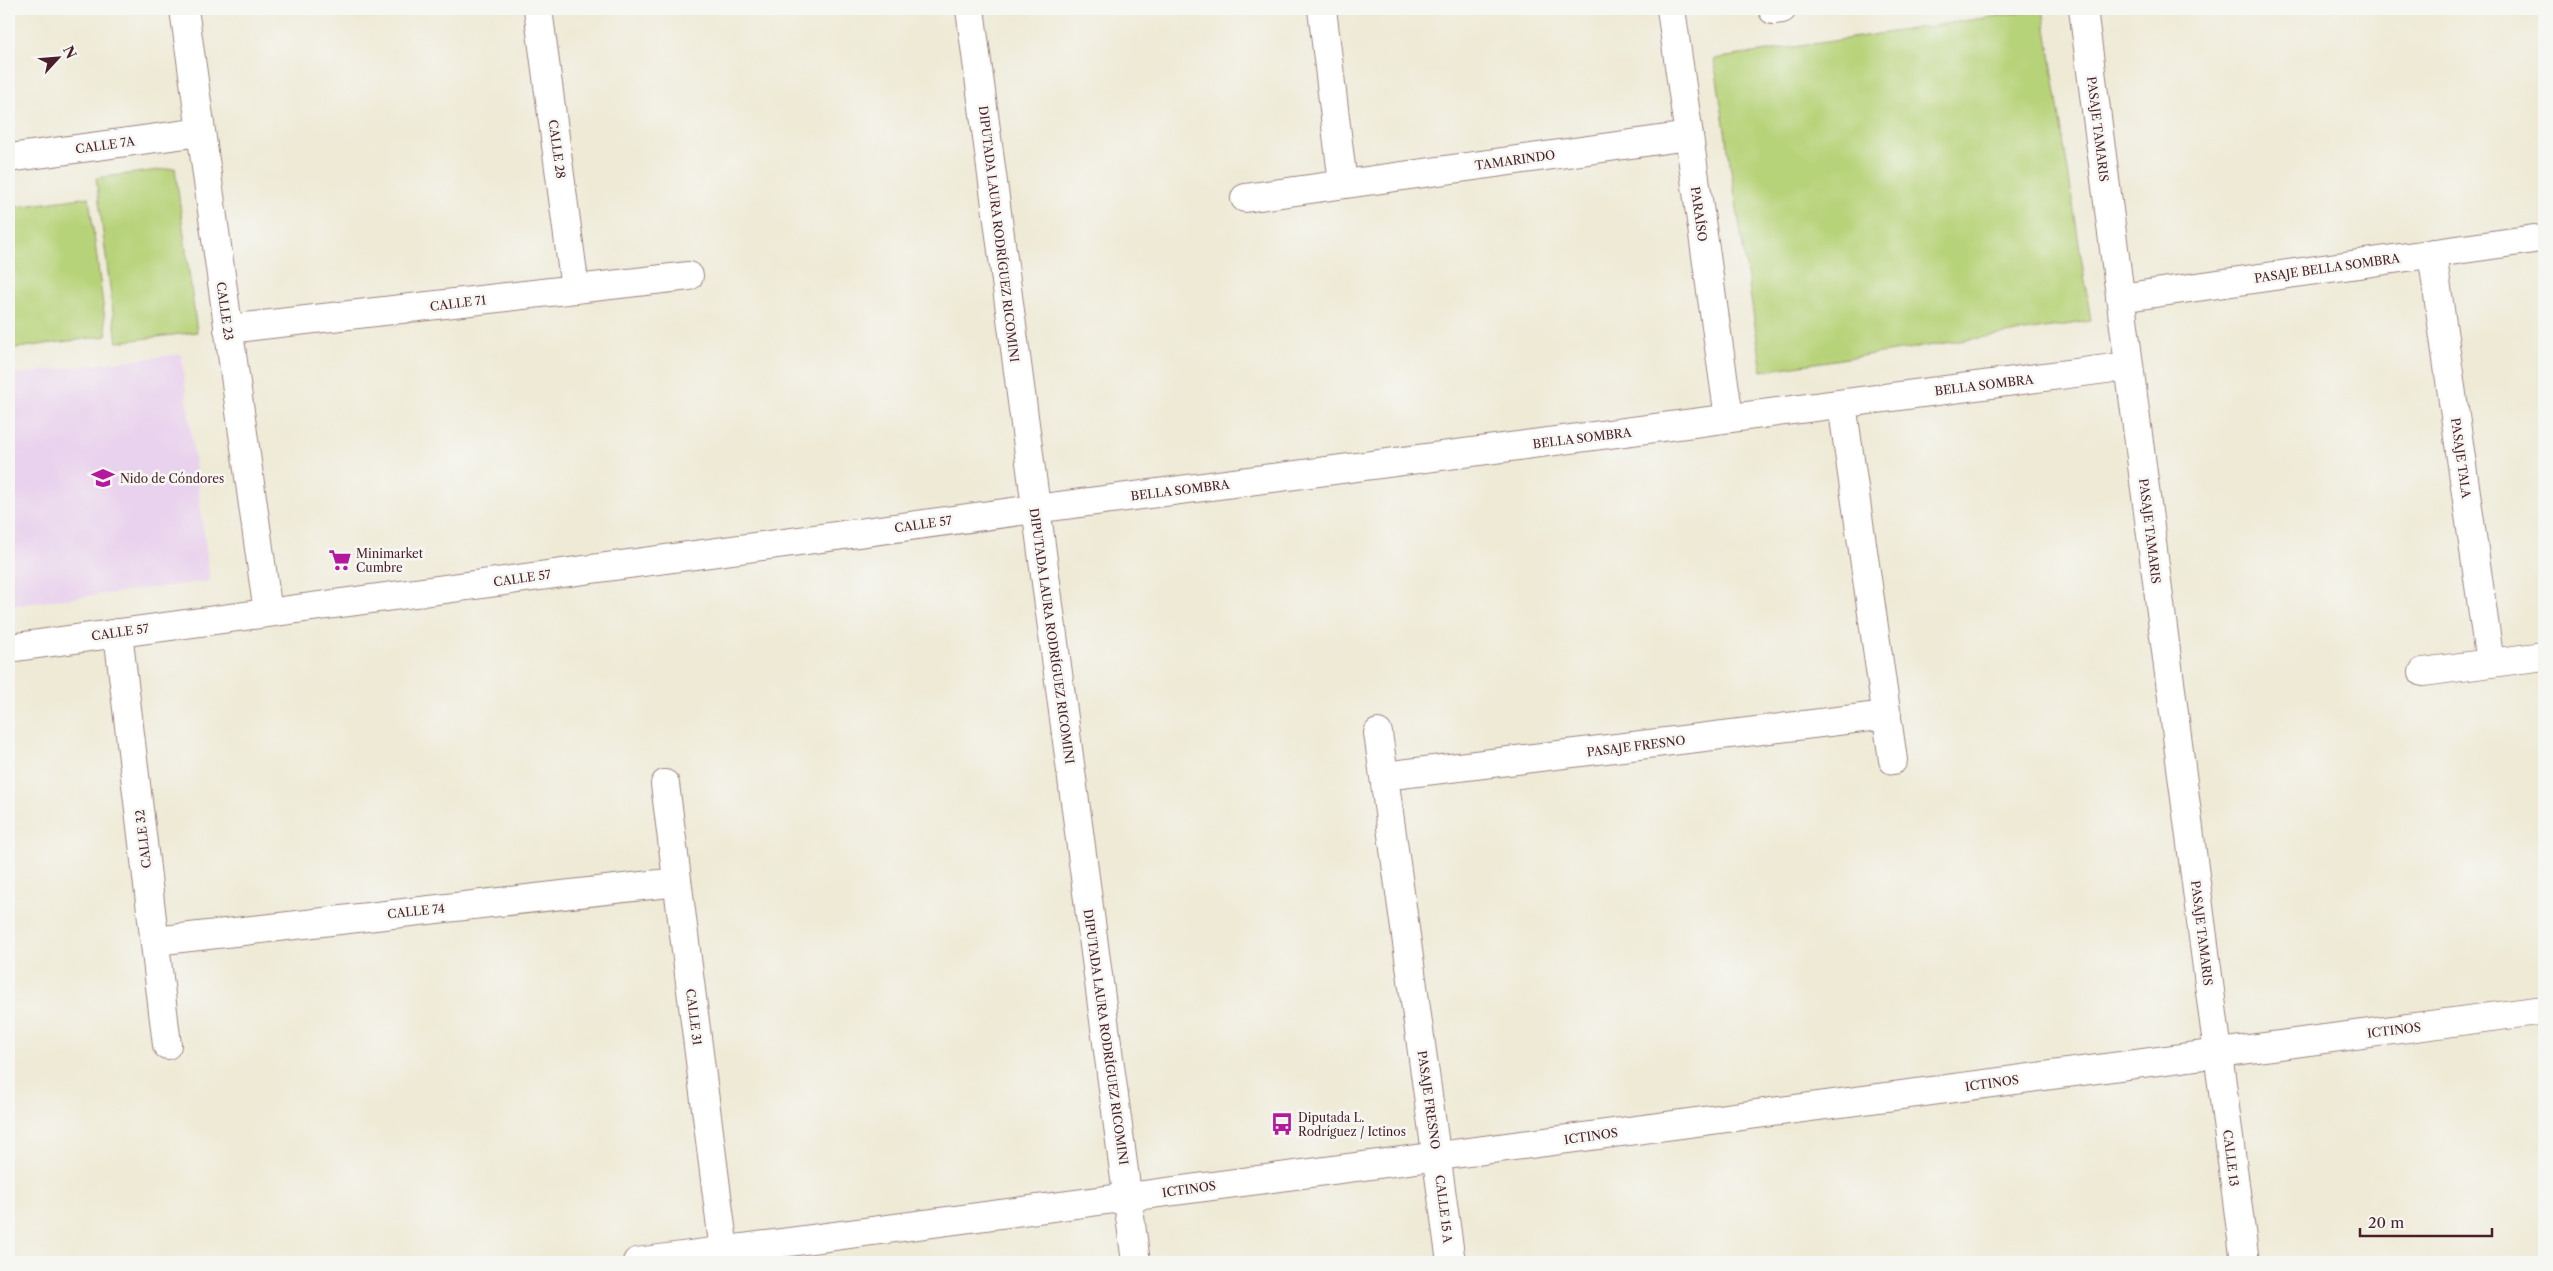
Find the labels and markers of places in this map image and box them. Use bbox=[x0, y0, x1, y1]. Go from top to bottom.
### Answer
school or university icon: Nido de Cóndores bbox=[90, 465, 116, 491]
place label: Nido de Cóndores bbox=[120, 471, 224, 486]
place label: Minimarket Cumbre bbox=[356, 546, 424, 575]
supermarket icon: Minimarket Cumbre bbox=[327, 547, 353, 573]
place label: Diputada L. Rodríguez / Ictinos bbox=[1298, 1110, 1406, 1139]
bus stop icon: Diputada L. Rodríguez / Ictinos bbox=[1269, 1111, 1295, 1137]

